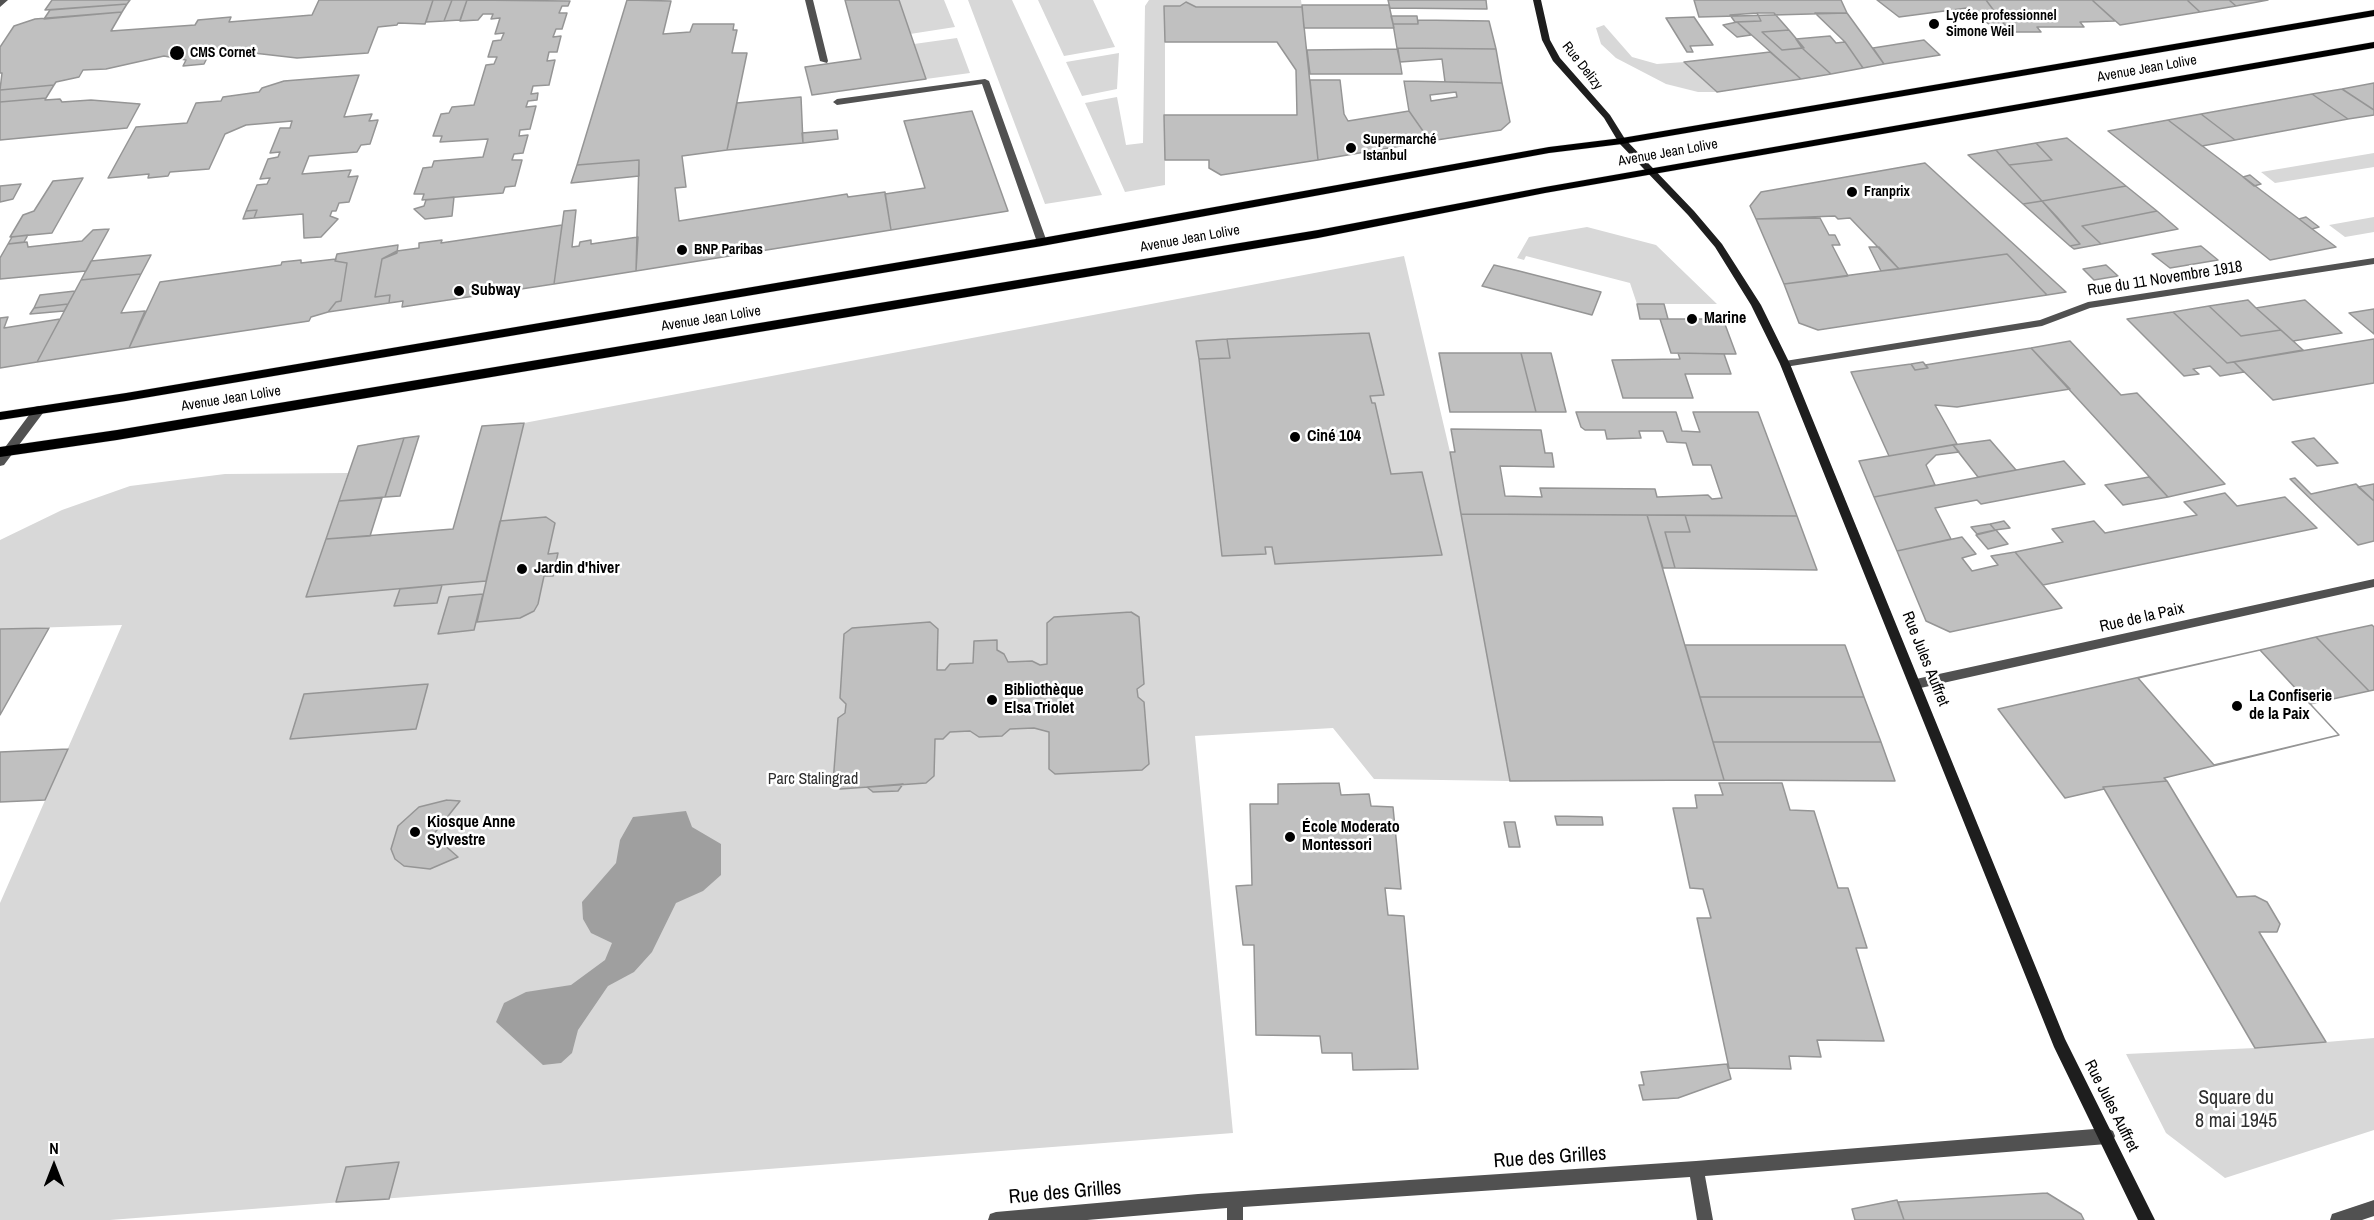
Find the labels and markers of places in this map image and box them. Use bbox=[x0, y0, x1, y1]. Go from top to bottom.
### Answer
place label: Lycée professionnel Simone Weil bbox=[1946, 8, 2057, 40]
marker: Lycée professionnel Simone Weil bbox=[1927, 17, 1941, 31]
marker: CMS Cornet bbox=[168, 44, 186, 62]
place label: CMS Cornet bbox=[190, 45, 256, 61]
place label: Supermarché Istanbul bbox=[1363, 132, 1436, 164]
marker: Supermarché Istanbul bbox=[1344, 141, 1358, 155]
place label: Franprix bbox=[1864, 184, 1910, 200]
marker: Franprix bbox=[1845, 185, 1859, 199]
place label: BNP Paribas bbox=[694, 242, 763, 258]
marker: BNP Paribas bbox=[675, 243, 689, 257]
place label: Subway bbox=[471, 281, 521, 301]
marker: Subway bbox=[452, 284, 466, 298]
place label: Marine bbox=[1704, 309, 1746, 329]
marker: Marine bbox=[1685, 312, 1699, 326]
place label: Ciné 104 bbox=[1307, 427, 1361, 447]
marker: Ciné 104 bbox=[1288, 430, 1302, 444]
place label: Jardin d'hiver bbox=[534, 559, 620, 579]
marker: Jardin d'hiver bbox=[515, 562, 529, 576]
place label: Bibliothèque Elsa Triolet bbox=[1004, 681, 1083, 719]
place label: La Confiserie de la Paix bbox=[2249, 687, 2332, 725]
marker: Bibliothèque Elsa Triolet bbox=[985, 693, 999, 707]
marker: La Confiserie de la Paix bbox=[2230, 699, 2244, 713]
place label: Kiosque Anne Sylvestre bbox=[427, 813, 515, 851]
place label: École Moderato Montessori bbox=[1302, 818, 1400, 856]
marker: Kiosque Anne Sylvestre bbox=[408, 825, 422, 839]
marker: École Moderato Montessori bbox=[1283, 830, 1297, 844]

